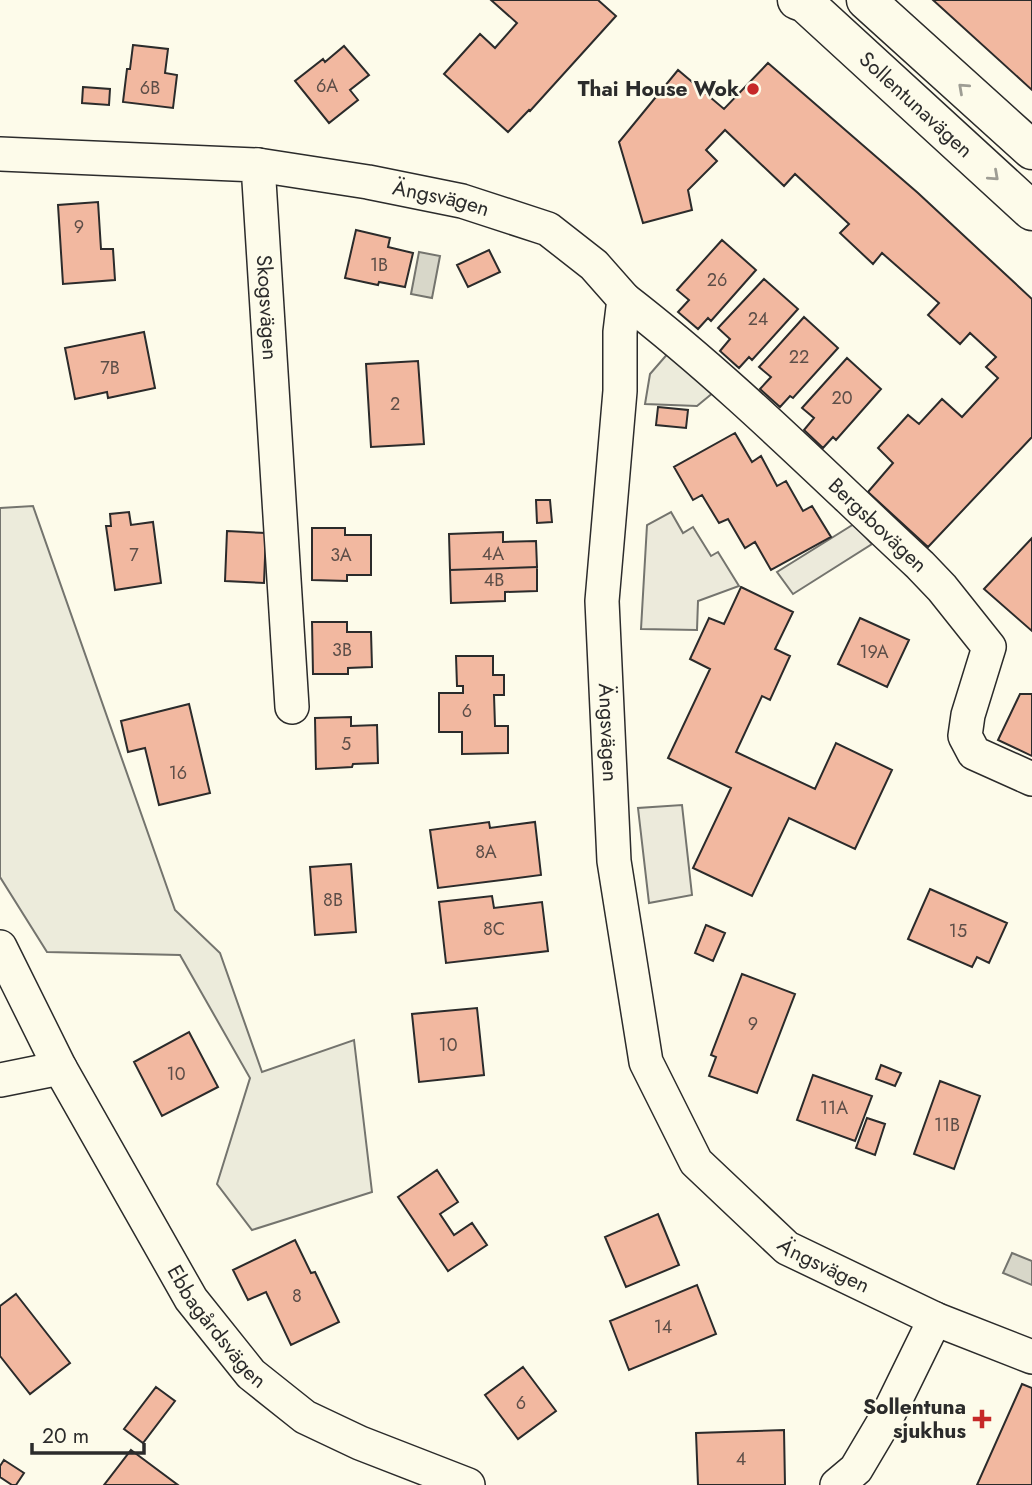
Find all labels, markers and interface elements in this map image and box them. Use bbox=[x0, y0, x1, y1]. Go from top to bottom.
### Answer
street label: Sollentunavägen bbox=[852, 45, 979, 165]
house number: 6A bbox=[316, 73, 338, 99]
place label: Thai House Wok bbox=[578, 74, 739, 104]
house number: 6B bbox=[140, 75, 160, 101]
marker: Thai House Wok bbox=[745, 81, 761, 97]
one-way arrow bbox=[958, 84, 971, 96]
one-way arrow bbox=[986, 168, 999, 180]
street label: Ängsvägen bbox=[390, 172, 493, 224]
house number: 9 bbox=[74, 214, 84, 240]
house number: 1B bbox=[370, 252, 388, 278]
street label: Skogsvägen bbox=[249, 254, 285, 361]
house number: 26 bbox=[707, 267, 727, 293]
house number: 24 bbox=[748, 306, 768, 332]
house number: 22 bbox=[789, 344, 809, 370]
house number: 7B bbox=[100, 355, 120, 381]
house number: 20 bbox=[831, 385, 853, 411]
house number: 2 bbox=[390, 391, 400, 417]
street label: Bergsbovägen bbox=[821, 471, 934, 579]
house number: 4A bbox=[482, 541, 504, 567]
house number: 7 bbox=[129, 542, 139, 568]
house number: 3A bbox=[330, 542, 352, 568]
house number: 4B bbox=[484, 567, 504, 593]
house number: 3B bbox=[332, 637, 352, 663]
house number: 19A bbox=[859, 639, 889, 665]
street label: Ängsvägen bbox=[591, 683, 625, 782]
house number: 6 bbox=[462, 698, 472, 724]
house number: 5 bbox=[341, 731, 351, 757]
house number: 16 bbox=[169, 760, 187, 786]
house number: 8A bbox=[475, 839, 497, 865]
house number: 8B bbox=[323, 887, 343, 913]
house number: 8C bbox=[483, 916, 505, 942]
house number: 15 bbox=[949, 918, 967, 944]
house number: 9 bbox=[748, 1011, 758, 1037]
house number: 10 bbox=[439, 1032, 458, 1058]
house number: 10 bbox=[167, 1061, 186, 1087]
house number: 11A bbox=[820, 1095, 848, 1121]
house number: 11B bbox=[934, 1112, 960, 1138]
street label: Ängsvägen bbox=[771, 1231, 875, 1300]
street label: Ebbagårdsvägen bbox=[160, 1259, 273, 1395]
house number: 8 bbox=[292, 1283, 302, 1309]
house number: 14 bbox=[654, 1314, 672, 1340]
house number: 6 bbox=[516, 1390, 526, 1416]
place label: Sollentuna sjukhus bbox=[863, 1392, 966, 1446]
marker: Sollentuna sjukhus bbox=[972, 1409, 992, 1429]
scale bar bbox=[32, 1412, 144, 1456]
text: 20 m bbox=[42, 1421, 89, 1451]
house number: 4 bbox=[736, 1446, 746, 1472]

